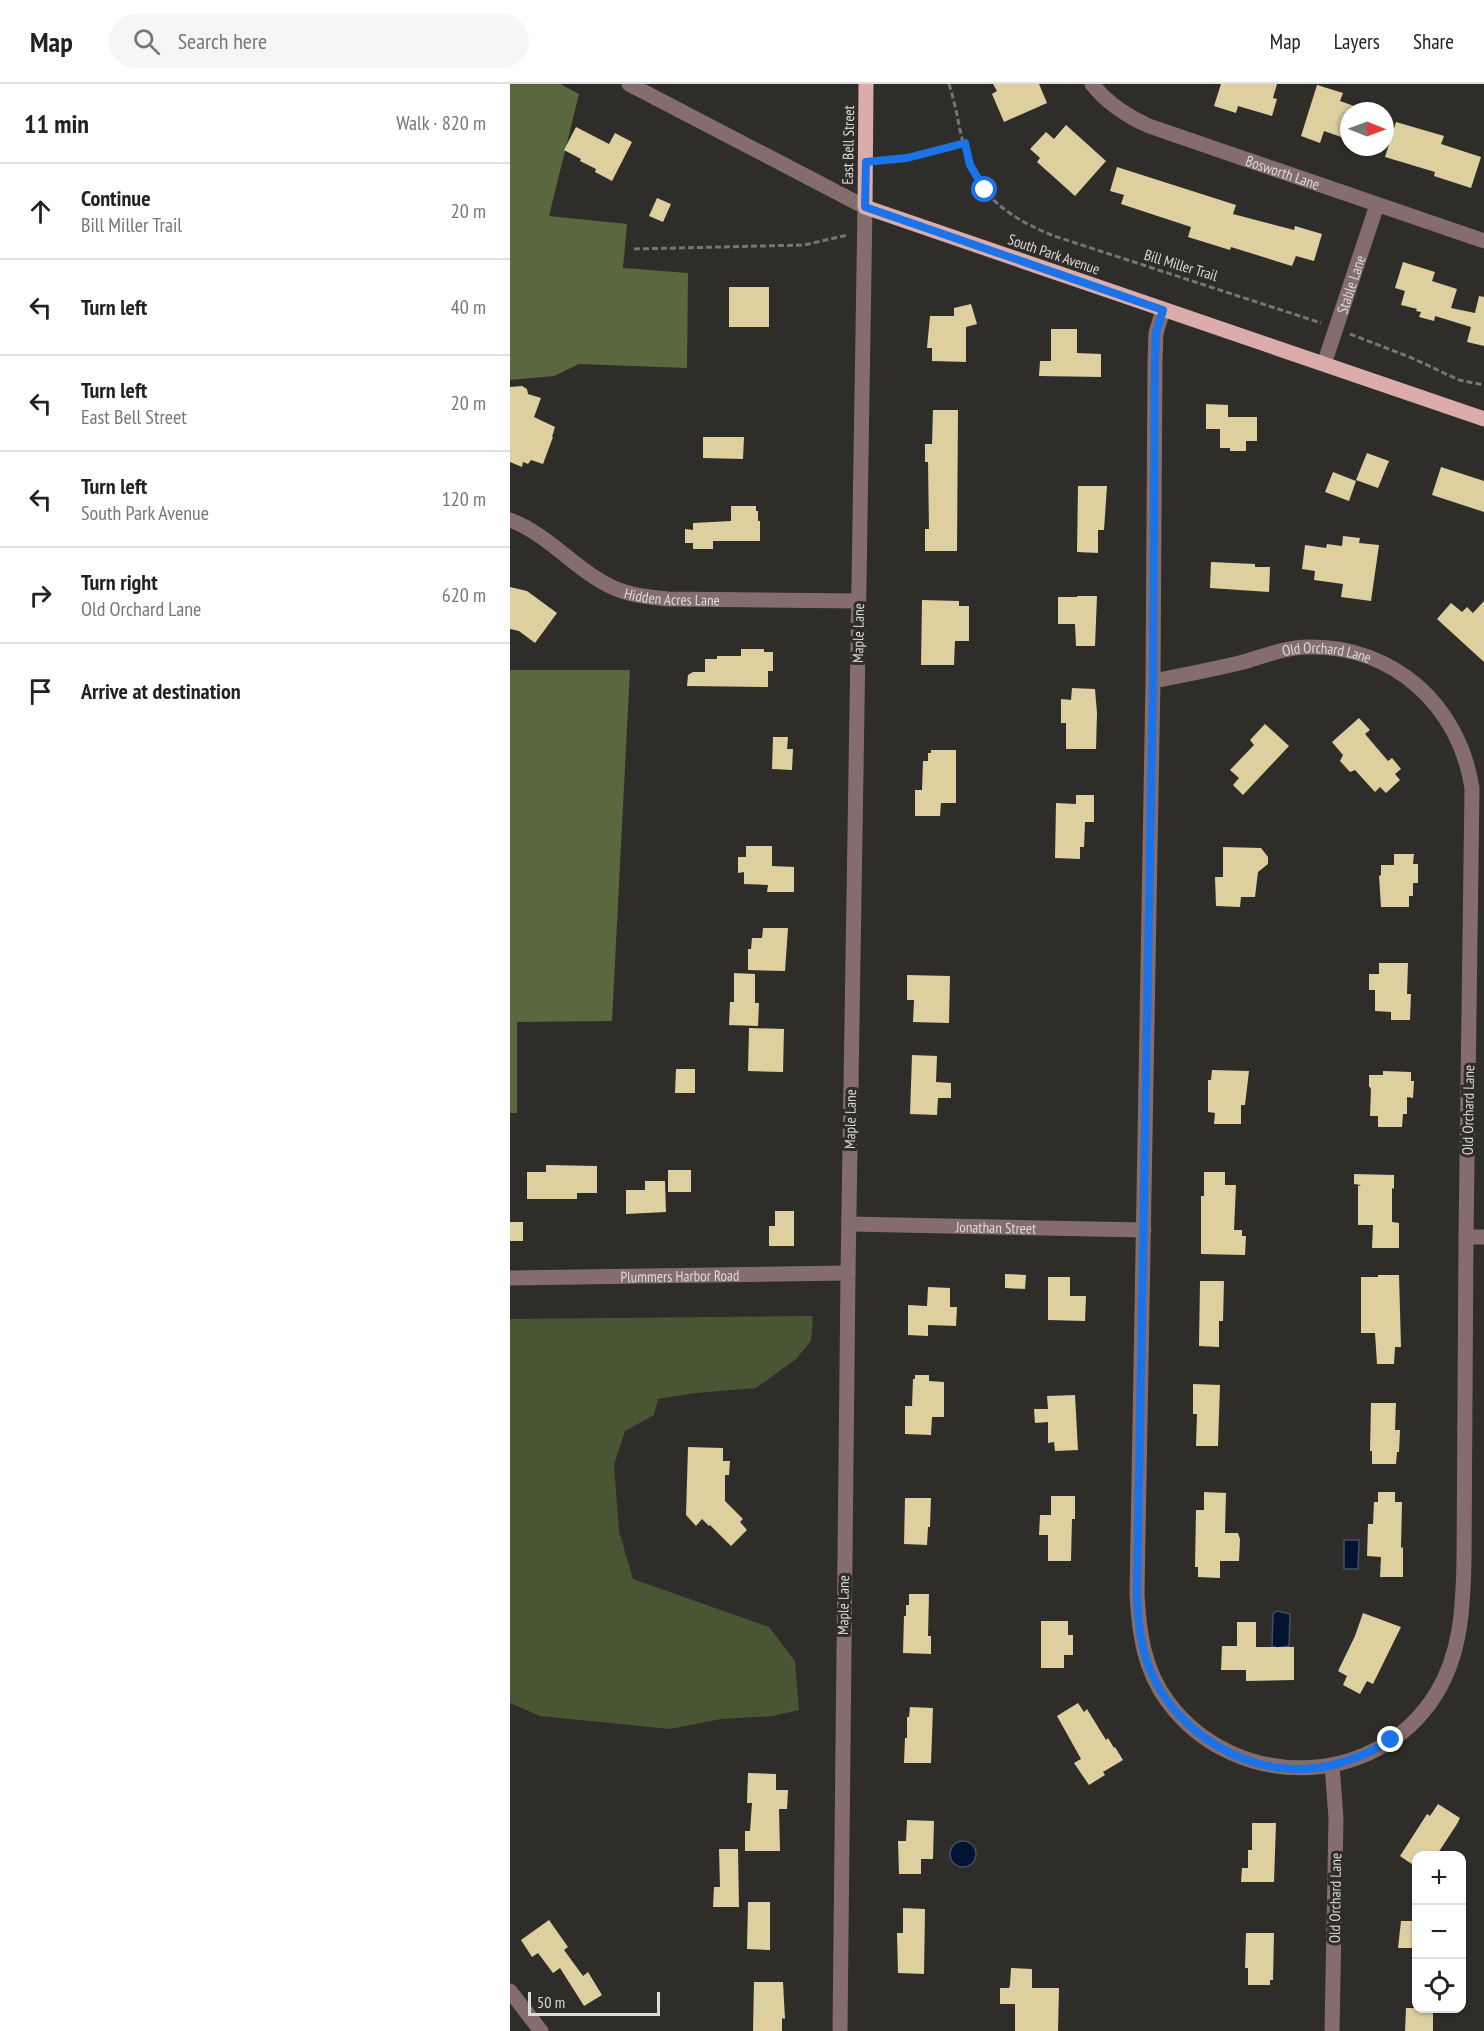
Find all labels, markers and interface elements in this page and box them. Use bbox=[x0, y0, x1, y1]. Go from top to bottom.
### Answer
search box bbox=[109, 14, 529, 68]
text: Map bbox=[30, 23, 73, 60]
icon: search bbox=[130, 25, 163, 58]
text: Search here bbox=[178, 27, 267, 55]
text: Map bbox=[1270, 28, 1301, 55]
text: Layers bbox=[1334, 28, 1380, 55]
text: Share bbox=[1413, 28, 1454, 55]
north arrow bbox=[1340, 102, 1394, 156]
street label: East Bell Street bbox=[838, 105, 858, 185]
text: 11 min bbox=[24, 107, 89, 140]
text: Walk · 820 m bbox=[396, 110, 486, 136]
street label: Bosworth Lane bbox=[1243, 150, 1322, 193]
route start bbox=[971, 176, 997, 202]
text: Continue bbox=[81, 184, 151, 212]
icon: ahead bbox=[24, 195, 57, 228]
text: 20 m bbox=[451, 198, 486, 224]
text: Bill Miller Trail bbox=[81, 212, 182, 238]
street label: South Park Avenue bbox=[1006, 229, 1102, 279]
street label: Bill Miller Trail bbox=[1142, 245, 1220, 285]
street label: Stable Lane bbox=[1332, 252, 1369, 316]
icon: left bbox=[24, 291, 57, 324]
text: Turn left bbox=[81, 293, 147, 321]
text: 40 m bbox=[451, 294, 486, 320]
text: Turn left bbox=[81, 376, 147, 404]
icon: left bbox=[24, 387, 57, 420]
text: 20 m bbox=[451, 390, 486, 416]
text: East Bell Street bbox=[81, 404, 187, 430]
text: Turn left bbox=[81, 472, 147, 500]
icon: left bbox=[24, 483, 57, 516]
text: 120 m bbox=[442, 486, 486, 512]
text: South Park Avenue bbox=[81, 500, 209, 526]
text: Turn right bbox=[81, 568, 158, 596]
icon: right bbox=[24, 579, 57, 612]
text: 620 m bbox=[442, 582, 486, 608]
street label: Hidden Acres Lane bbox=[622, 583, 720, 609]
text: Old Orchard Lane bbox=[81, 596, 201, 622]
street label: Maple Lane bbox=[848, 603, 868, 663]
street label: Old Orchard Lane bbox=[1280, 637, 1374, 667]
icon: arrive bbox=[24, 675, 57, 708]
text: Arrive at destination bbox=[81, 677, 241, 705]
street label: Old Orchard Lane bbox=[1458, 1065, 1478, 1155]
street label: Maple Lane bbox=[840, 1089, 860, 1149]
street label: Jonathan Street bbox=[955, 1217, 1036, 1237]
street label: Plummers Harbor Road bbox=[620, 1265, 740, 1286]
street label: Maple Lane bbox=[833, 1575, 853, 1635]
route end bbox=[1377, 1726, 1403, 1752]
map controls bbox=[1412, 1851, 1466, 2013]
button: + bbox=[1412, 1851, 1466, 1905]
street label: Old Orchard Lane bbox=[1325, 1853, 1345, 1943]
button: − bbox=[1412, 1905, 1466, 1959]
button: locate bbox=[1412, 1959, 1466, 2013]
scale bar bbox=[528, 1989, 660, 2016]
text: 50 m bbox=[537, 1992, 565, 2012]

